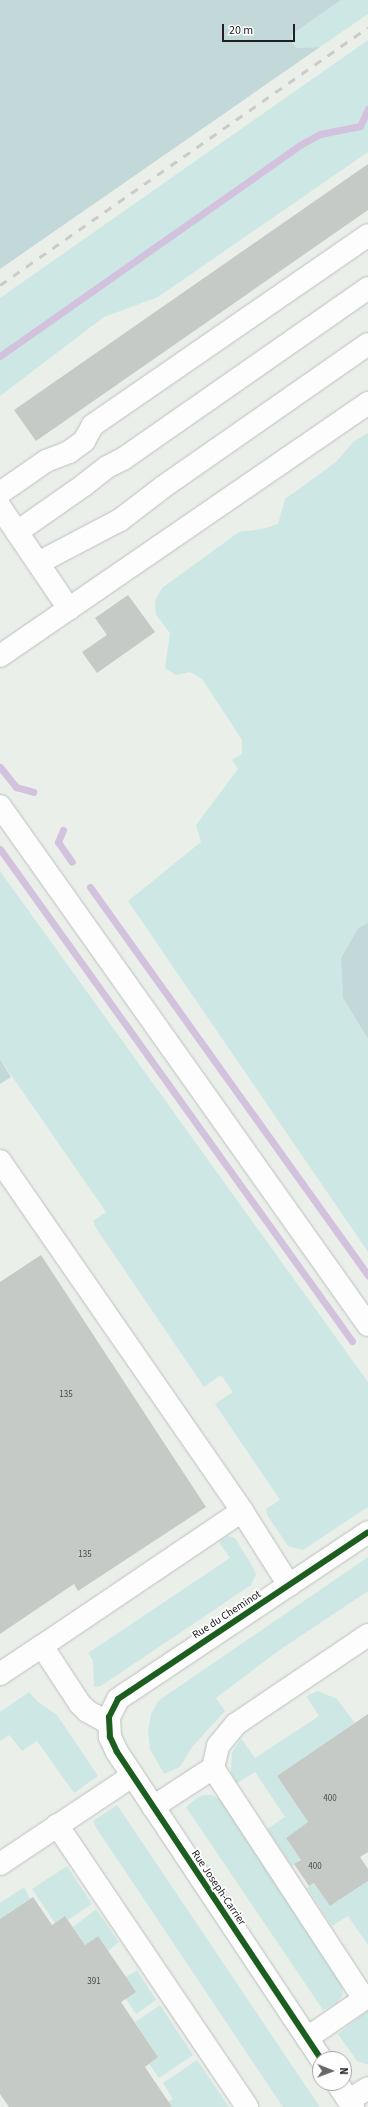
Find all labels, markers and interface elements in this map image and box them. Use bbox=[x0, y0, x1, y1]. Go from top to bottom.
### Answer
scale bar bbox=[224, 16, 297, 42]
text: 20 m bbox=[229, 22, 253, 39]
house number: 135 bbox=[59, 1390, 73, 1400]
house number: 135 bbox=[78, 1550, 92, 1560]
street label: Rue du Cheminot bbox=[190, 1588, 264, 1642]
house number: 400 bbox=[323, 1794, 337, 1804]
street label: Rue Joseph-Carrier bbox=[188, 1848, 248, 1928]
house number: 400 bbox=[308, 1862, 322, 1872]
house number: 391 bbox=[87, 1977, 101, 1987]
north arrow bbox=[312, 2051, 352, 2091]
text: N bbox=[336, 2067, 351, 2075]

